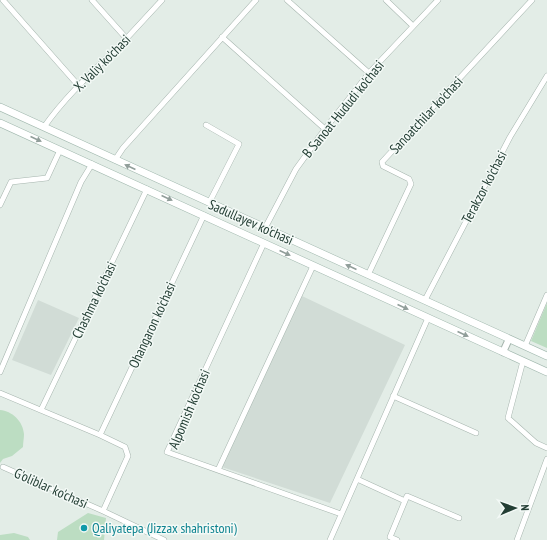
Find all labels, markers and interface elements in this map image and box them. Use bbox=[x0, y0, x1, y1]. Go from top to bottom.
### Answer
street label: X. Valiy ko'chasi bbox=[70, 31, 134, 95]
street label: B Sanoat Hududi ko'chasi bbox=[298, 57, 388, 161]
street label: Sanoatchilar ko'chasi bbox=[385, 72, 467, 158]
one-way arrow bbox=[30, 136, 41, 142]
street label: Terakzor ko'chasi bbox=[457, 148, 511, 226]
one-way arrow bbox=[125, 164, 136, 170]
one-way arrow bbox=[161, 195, 172, 201]
street label: Sadullayev ko'chasi bbox=[206, 195, 296, 249]
one-way arrow bbox=[279, 250, 290, 256]
street label: Chashma ko'chasi bbox=[68, 259, 120, 341]
one-way arrow bbox=[345, 264, 356, 270]
street label: Ohangaron ko'chasi bbox=[124, 279, 180, 371]
one-way arrow bbox=[397, 304, 409, 310]
one-way arrow bbox=[458, 331, 469, 337]
street label: Alpomish ko'chasi bbox=[164, 367, 214, 451]
street label: G'oliblar ko'chasi bbox=[11, 464, 91, 512]
north arrow bbox=[495, 488, 535, 528]
text: N bbox=[518, 504, 532, 511]
place label: Qaliyatepa (Jizzax shahristoni) bbox=[92, 519, 238, 537]
marker: Qaliyatepa (Jizzax shahristoni) bbox=[79, 523, 89, 533]

